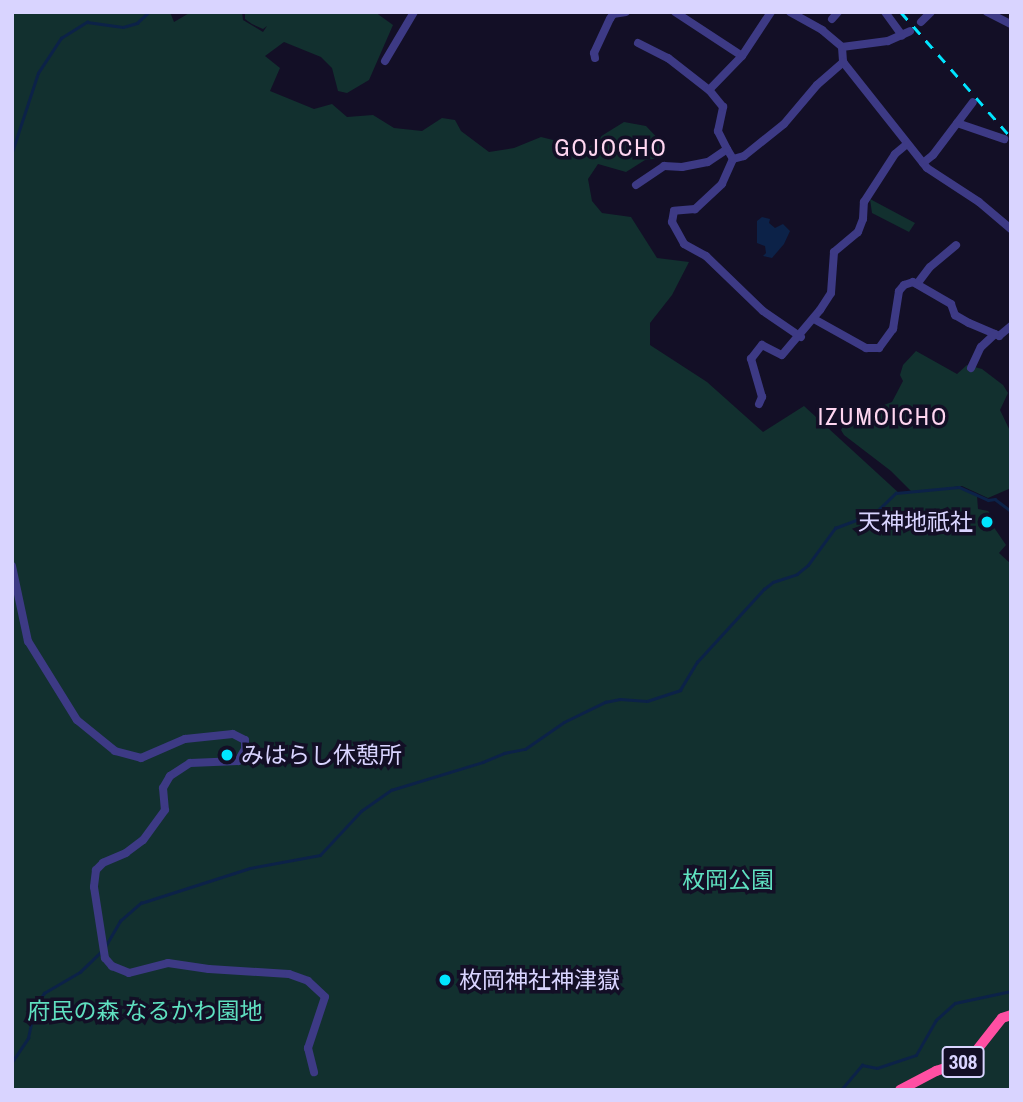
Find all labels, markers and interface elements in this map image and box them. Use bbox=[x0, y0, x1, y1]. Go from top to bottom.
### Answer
district label: GOJOCHO bbox=[555, 134, 667, 162]
district label: IZUMOICHO bbox=[819, 403, 947, 431]
place label: 天神地祇社 bbox=[858, 508, 973, 536]
marker: 天神地祇社 bbox=[979, 514, 995, 530]
place label: みはらし休憩所 bbox=[241, 741, 402, 769]
marker: みはらし休憩所 bbox=[219, 747, 235, 763]
park label: 枚岡公園 bbox=[682, 866, 774, 894]
place label: 枚岡神社神津嶽 bbox=[459, 966, 620, 994]
marker: 枚岡神社神津嶽 bbox=[437, 972, 453, 988]
park label: 府民の森 なるかわ園地 bbox=[27, 997, 263, 1025]
road number: 308 bbox=[940, 1044, 986, 1080]

